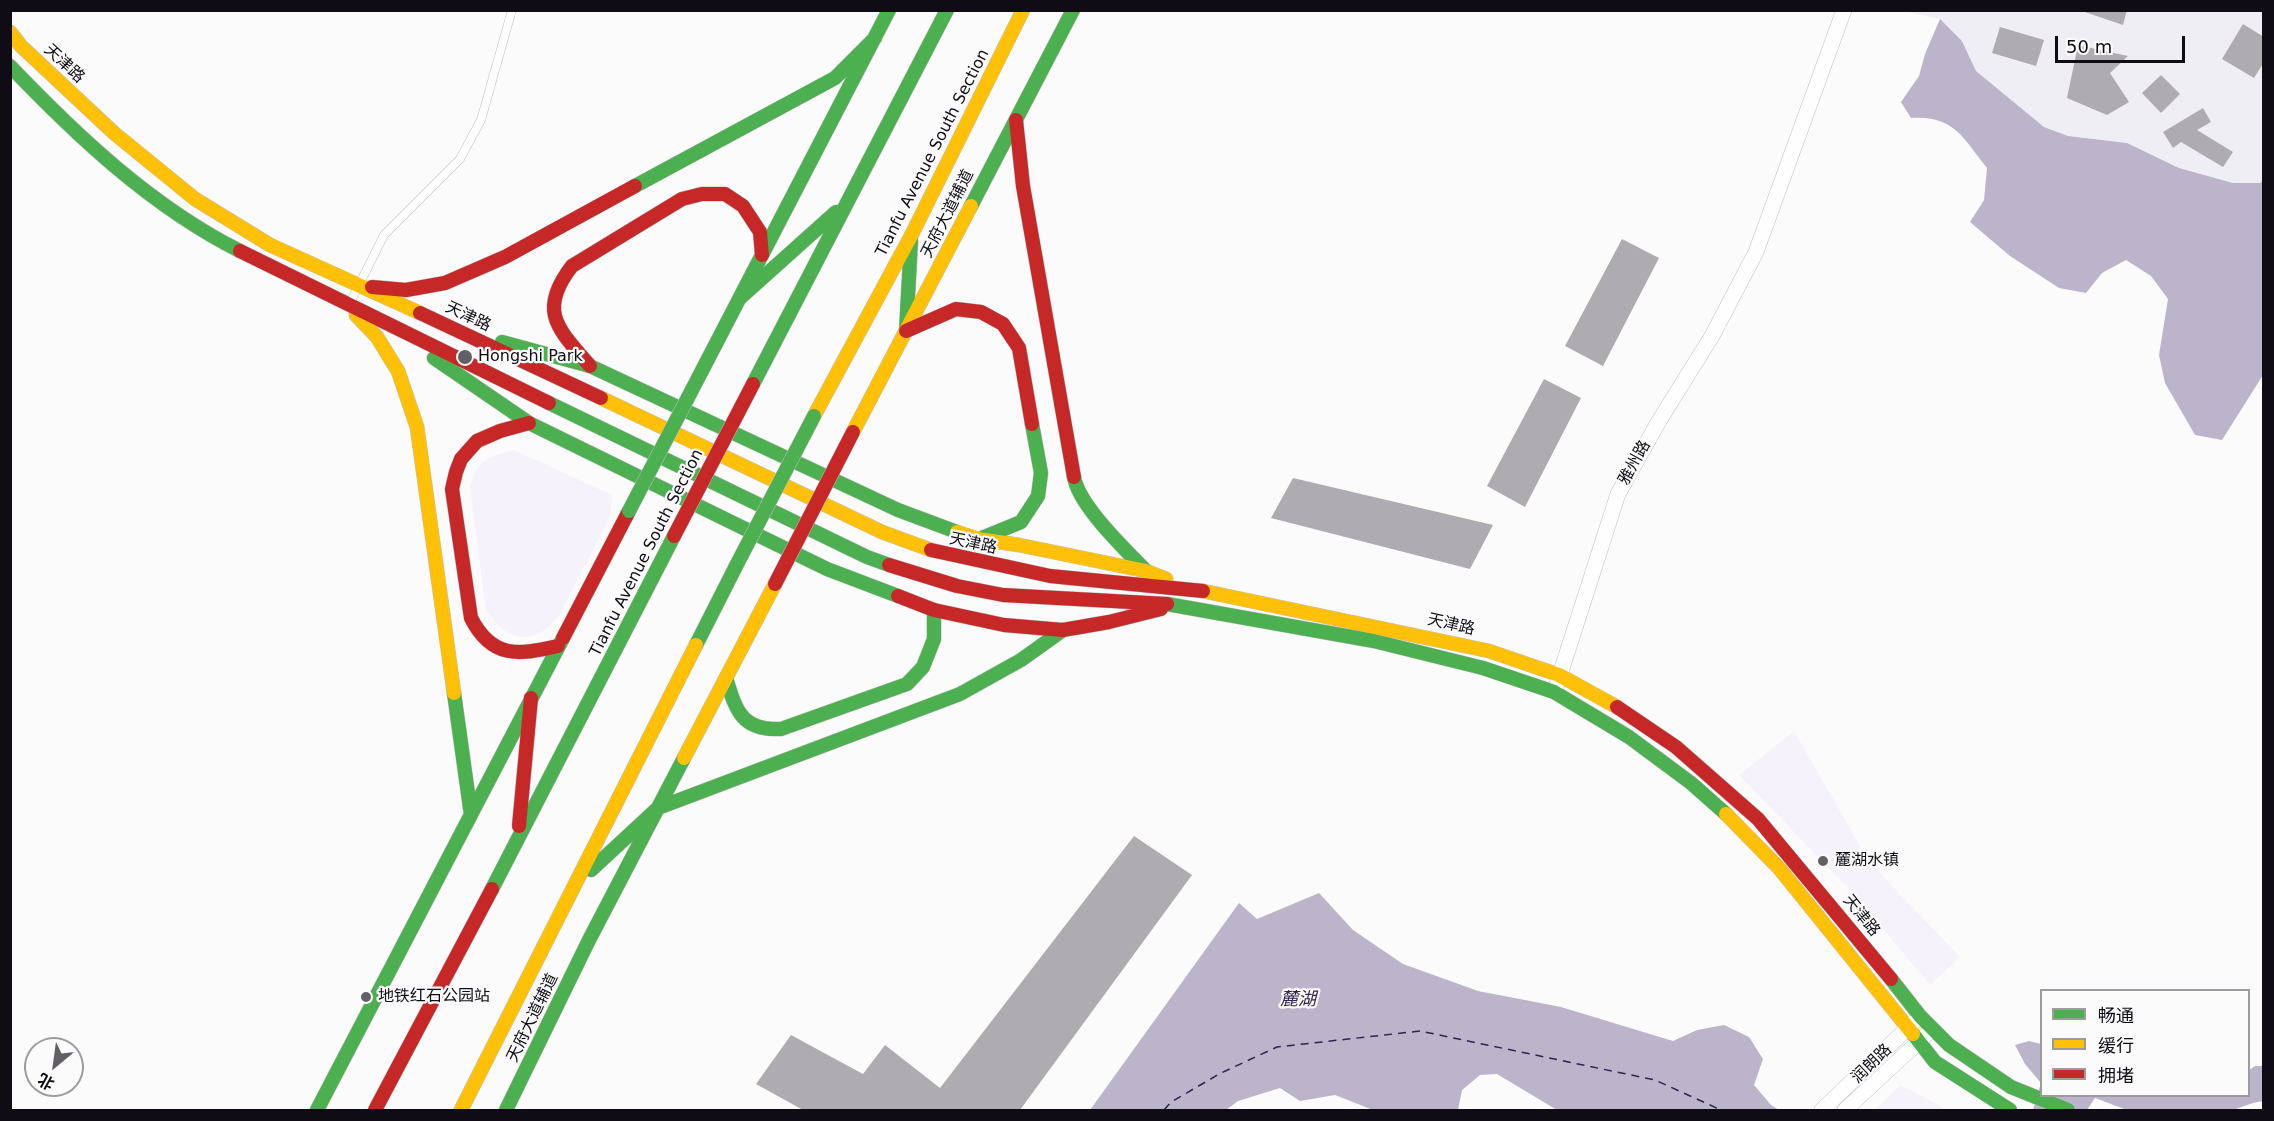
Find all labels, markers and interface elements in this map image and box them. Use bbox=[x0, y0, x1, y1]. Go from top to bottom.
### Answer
scale bar bbox=[2058, 24, 2188, 62]
text: 50 m bbox=[2066, 36, 2112, 57]
street label: 天津路 bbox=[40, 41, 88, 87]
street label: Tianfu Avenue South Section bbox=[872, 46, 994, 260]
street label: 天府大道辅道 bbox=[918, 167, 978, 261]
street label: 天津路 bbox=[442, 298, 494, 336]
place label: Hongshi Park bbox=[478, 347, 583, 367]
marker: Hongshi Park bbox=[456, 348, 474, 366]
street label: 雅州路 bbox=[1615, 437, 1655, 489]
street label: Tianfu Avenue South Section bbox=[586, 446, 708, 660]
street label: 天津路 bbox=[948, 530, 998, 558]
street label: 天津路 bbox=[1425, 610, 1477, 640]
place label: 麓湖水镇 bbox=[1835, 851, 1899, 871]
marker: 麓湖水镇 bbox=[1816, 854, 1830, 868]
street label: 天津路 bbox=[1838, 891, 1884, 941]
street label: 天府大道辅道 bbox=[503, 971, 563, 1065]
place label: 地铁红石公园站 bbox=[378, 987, 490, 1007]
water label: 麓湖 bbox=[1280, 989, 1316, 1011]
legend bbox=[2040, 989, 2250, 1097]
marker: 地铁红石公园站 bbox=[359, 990, 373, 1004]
text: 畅通 bbox=[2098, 1005, 2134, 1026]
text: 缓行 bbox=[2098, 1035, 2134, 1056]
north arrow bbox=[24, 1037, 84, 1097]
street label: 润朗路 bbox=[1848, 1040, 1896, 1088]
text: 拥堵 bbox=[2098, 1065, 2134, 1086]
text: 北 bbox=[34, 1069, 58, 1094]

